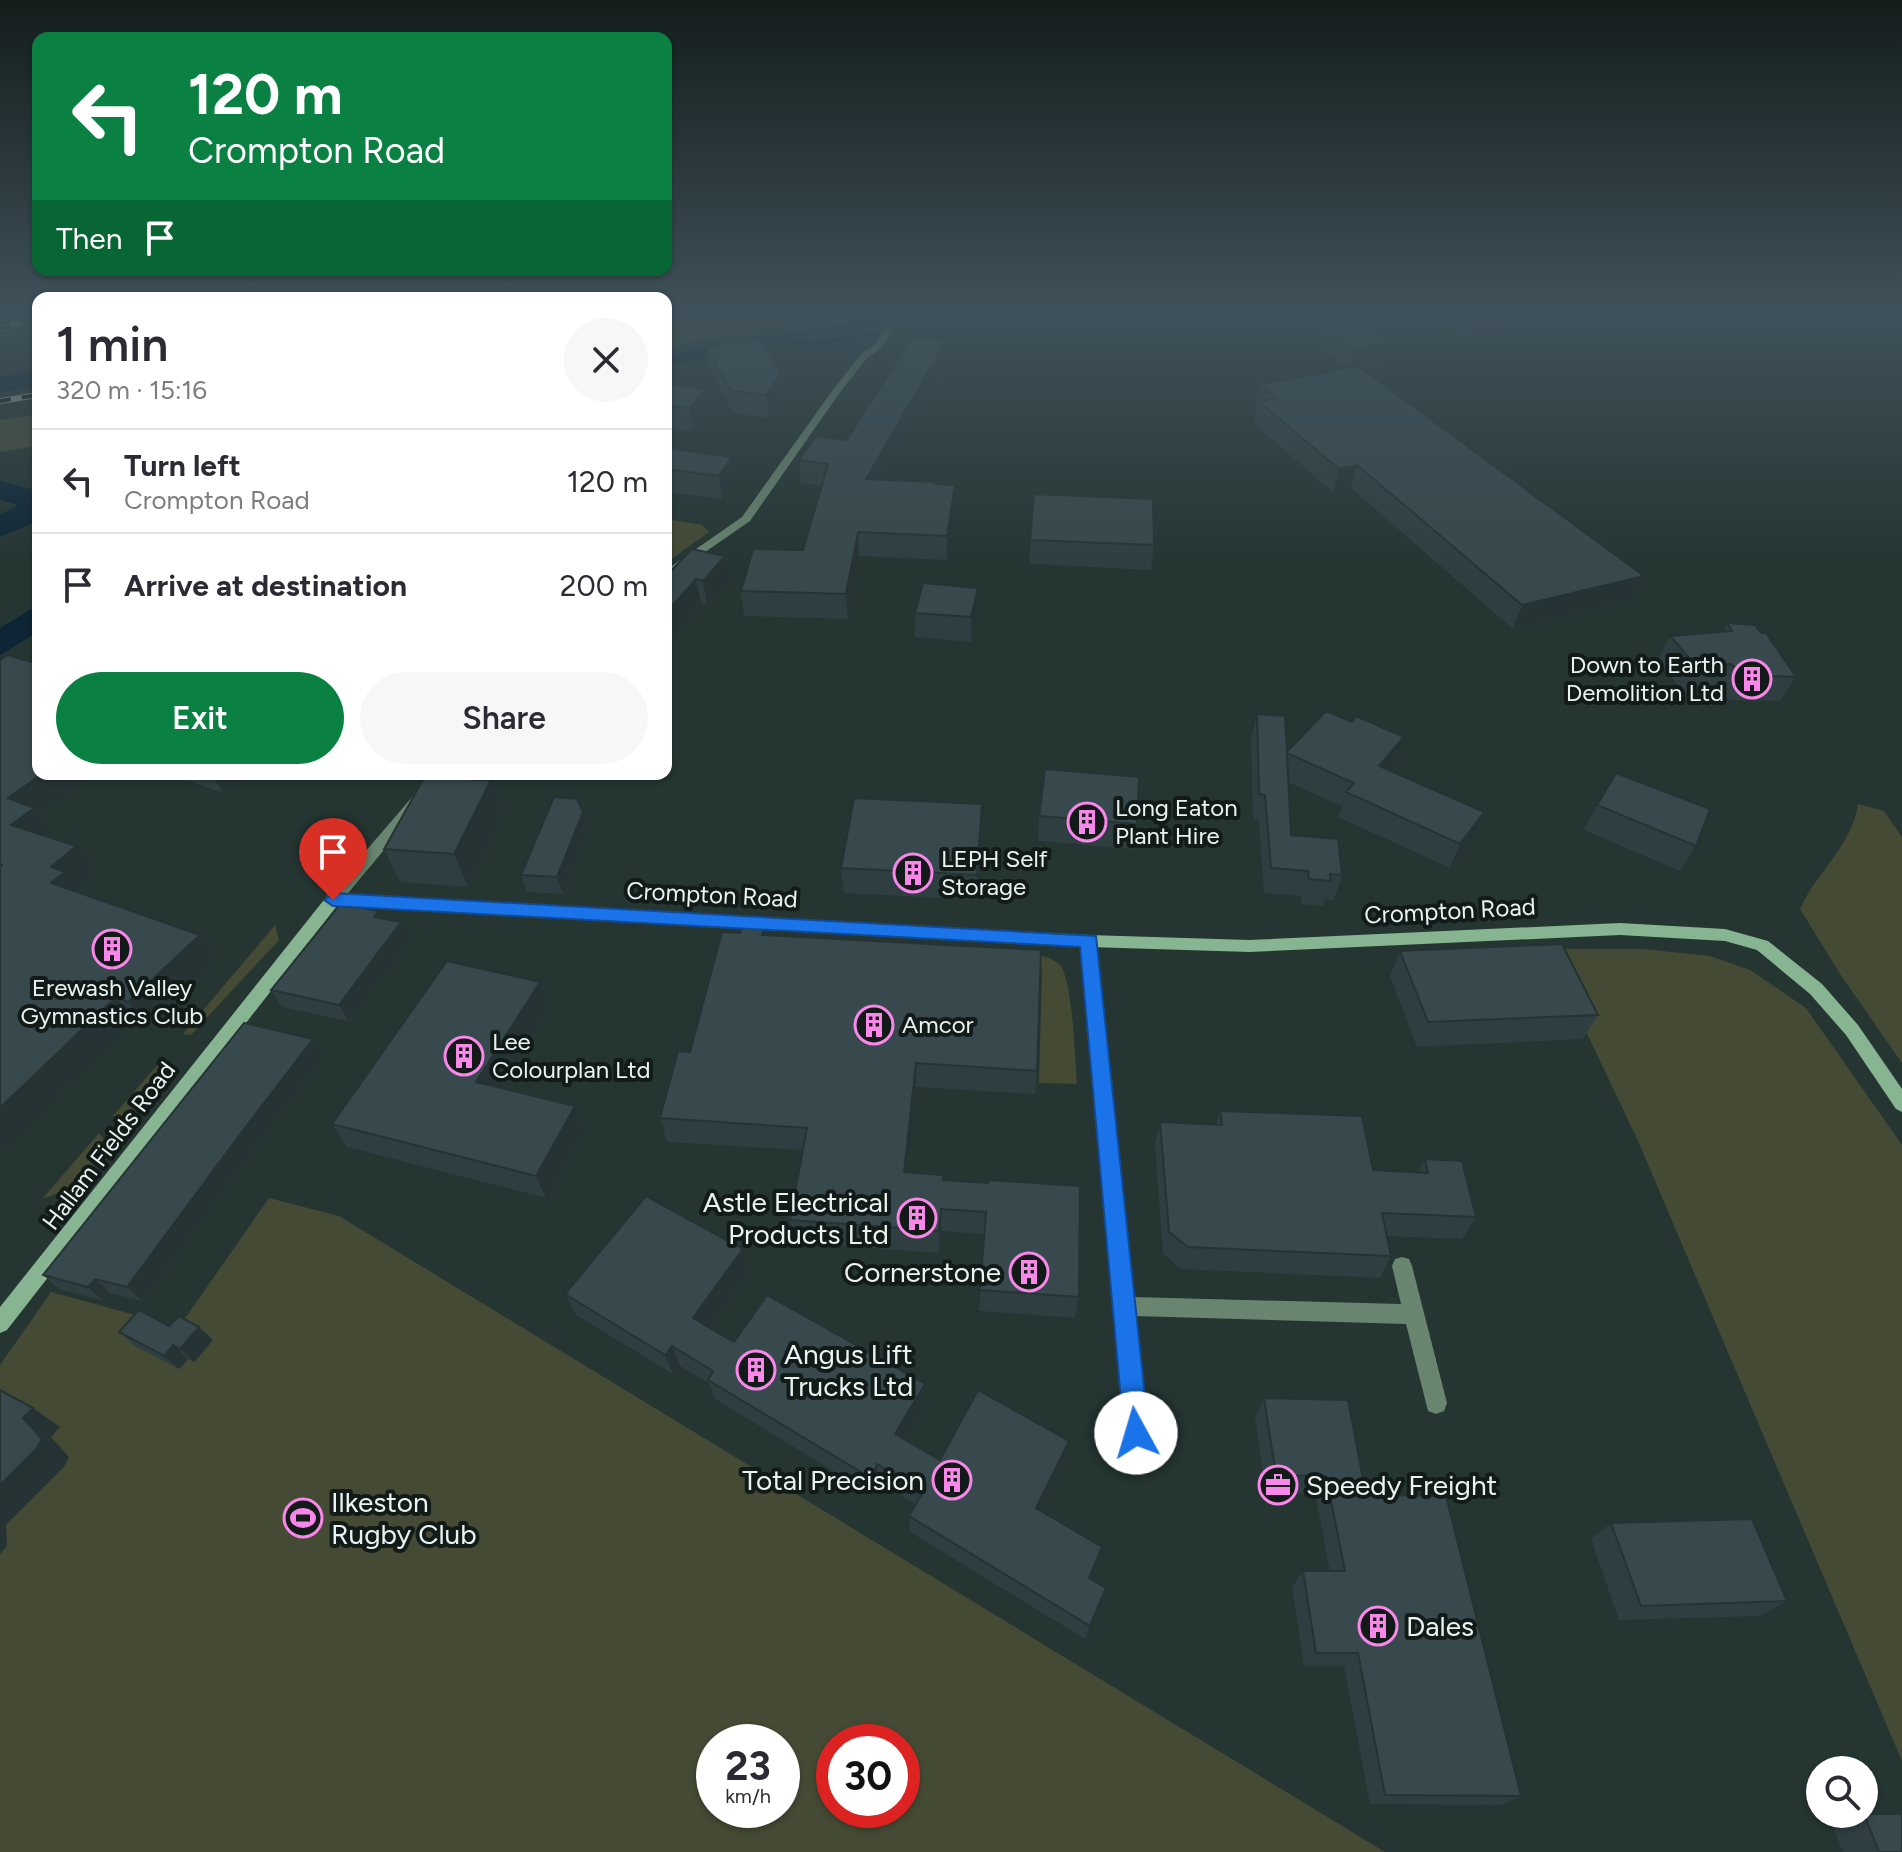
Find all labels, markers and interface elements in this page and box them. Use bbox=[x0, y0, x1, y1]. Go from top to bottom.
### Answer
text: 120 m bbox=[188, 61, 343, 128]
icon: left bbox=[56, 64, 160, 168]
text: Crompton Road bbox=[188, 129, 445, 172]
icon: arrive bbox=[138, 216, 182, 260]
text: Then bbox=[56, 220, 122, 257]
text: 1 min bbox=[56, 315, 168, 373]
button: close bbox=[564, 318, 648, 402]
text: 320 m · 15:16 bbox=[56, 374, 207, 406]
text: Turn left bbox=[124, 447, 241, 484]
icon: left bbox=[56, 459, 100, 503]
text: 120 m bbox=[567, 463, 648, 500]
text: Crompton Road bbox=[124, 484, 310, 516]
icon: arrive bbox=[56, 563, 100, 607]
text: Arrive at destination bbox=[124, 567, 407, 604]
text: 200 m bbox=[560, 567, 648, 604]
place label: Down to Earth Demolition Ltd bbox=[1566, 650, 1724, 707]
building icon: Down to Earth Demolition Ltd bbox=[1731, 658, 1773, 700]
button: Exit bbox=[56, 672, 344, 764]
button: Share bbox=[360, 672, 648, 764]
place label: Long Eaton Plant Hire bbox=[1115, 793, 1238, 850]
building icon: Long Eaton Plant Hire bbox=[1066, 801, 1108, 843]
pin bbox=[299, 818, 367, 900]
icon: arrive bbox=[311, 830, 355, 874]
place label: LEPH Self Storage bbox=[941, 844, 1048, 901]
building icon: LEPH Self Storage bbox=[892, 852, 934, 894]
street label: Crompton Road bbox=[626, 876, 798, 913]
street label: Crompton Road bbox=[1364, 892, 1536, 929]
building icon: Erewash Valley Gymnastics Club bbox=[91, 928, 133, 970]
place label: Erewash Valley Gymnastics Club bbox=[21, 973, 203, 1030]
building icon: Amcor bbox=[853, 1004, 895, 1046]
place label: Amcor bbox=[902, 1010, 974, 1039]
place label: Lee Colourplan Ltd bbox=[492, 1027, 651, 1084]
building icon: Lee Colourplan Ltd bbox=[443, 1035, 485, 1077]
street label: Hallam Fields Road bbox=[36, 1056, 181, 1235]
place label: Astle Electrical Products Ltd bbox=[703, 1185, 889, 1251]
building icon: Astle Electrical Products Ltd bbox=[896, 1197, 938, 1239]
building icon: Cornerstone bbox=[1008, 1251, 1050, 1293]
place label: Cornerstone bbox=[844, 1255, 1001, 1289]
place label: Angus Lift Trucks Ltd bbox=[784, 1337, 913, 1403]
building icon: Angus Lift Trucks Ltd bbox=[735, 1349, 777, 1391]
position arrow bbox=[1094, 1391, 1178, 1475]
building icon: Total Precision bbox=[931, 1459, 973, 1501]
place label: Total Precision bbox=[742, 1463, 924, 1497]
office icon: Speedy Freight bbox=[1257, 1464, 1299, 1506]
place label: Speedy Freight bbox=[1306, 1468, 1497, 1502]
place label: Ilkeston Rugby Club bbox=[331, 1485, 477, 1551]
sports icon: Ilkeston Rugby Club bbox=[282, 1497, 324, 1539]
building icon: Dales bbox=[1357, 1605, 1399, 1647]
place label: Dales bbox=[1406, 1609, 1474, 1643]
speed limit sign: 30 bbox=[816, 1724, 920, 1828]
text: 23 bbox=[725, 1742, 771, 1790]
map controls bbox=[1806, 1756, 1878, 1828]
button: search bbox=[1806, 1756, 1878, 1828]
text: km/h bbox=[725, 1784, 771, 1808]

